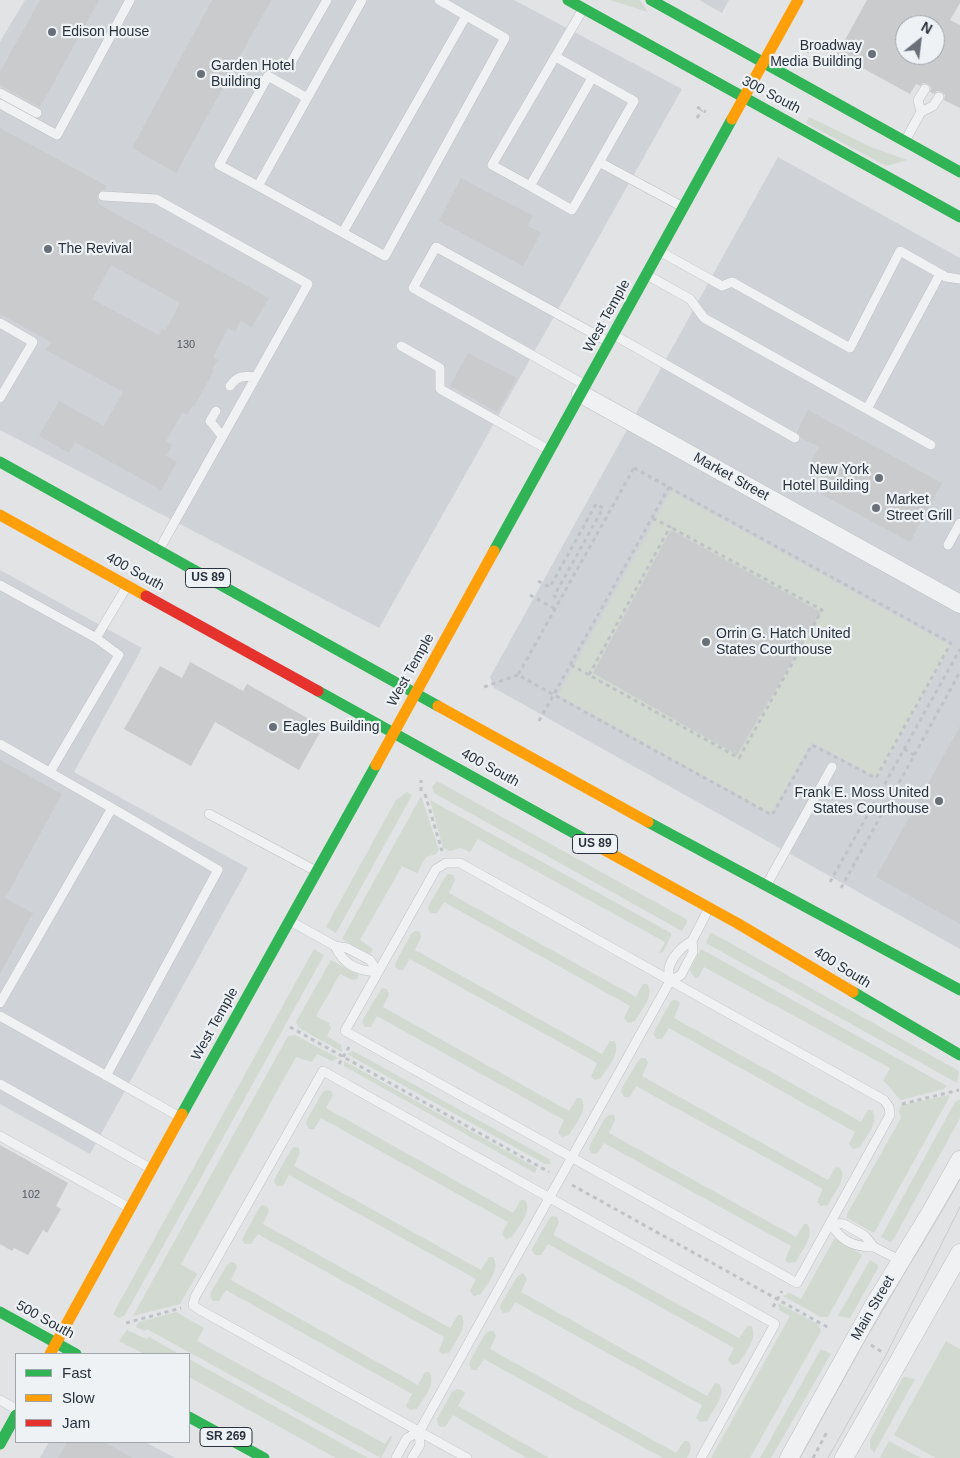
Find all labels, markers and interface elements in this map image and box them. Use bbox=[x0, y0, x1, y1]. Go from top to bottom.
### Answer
north arrow bbox=[895, 15, 945, 65]
text: N bbox=[918, 18, 935, 37]
place label: Edison House bbox=[62, 24, 149, 40]
marker: Edison House bbox=[46, 26, 58, 38]
place label: Broadway Media Building bbox=[770, 38, 862, 70]
marker: Broadway Media Building bbox=[866, 48, 878, 60]
place label: Garden Hotel Building bbox=[211, 58, 294, 90]
marker: Garden Hotel Building bbox=[195, 68, 207, 80]
street label: 300 South bbox=[739, 73, 803, 117]
place label: The Revival bbox=[58, 241, 132, 257]
marker: The Revival bbox=[42, 243, 54, 255]
street label: West Temple bbox=[580, 277, 634, 355]
house number: 130 bbox=[177, 338, 195, 352]
street label: Market Street bbox=[690, 449, 772, 505]
place label: New York Hotel Building bbox=[783, 462, 869, 494]
marker: New York Hotel Building bbox=[873, 472, 885, 484]
place label: Market Street Grill bbox=[886, 492, 952, 524]
marker: Market Street Grill bbox=[870, 502, 882, 514]
street label: 400 South bbox=[103, 549, 167, 595]
road number: US 89 bbox=[186, 568, 230, 588]
place label: Orrin G. Hatch United States Courthouse bbox=[716, 626, 851, 658]
street label: West Temple bbox=[384, 631, 438, 709]
marker: Orrin G. Hatch United States Courthouse bbox=[700, 636, 712, 648]
place label: Eagles Building bbox=[283, 719, 380, 735]
marker: Eagles Building bbox=[267, 721, 279, 733]
street label: 400 South bbox=[458, 745, 522, 791]
place label: Frank E. Moss United States Courthouse bbox=[794, 785, 929, 818]
marker: Frank E. Moss United States Courthouse bbox=[933, 795, 945, 807]
road number: US 89 bbox=[572, 834, 618, 854]
street label: 400 South bbox=[810, 944, 874, 992]
street label: West Temple bbox=[188, 985, 242, 1063]
house number: 102 bbox=[22, 1188, 40, 1202]
street label: Main Street bbox=[848, 1273, 898, 1343]
street label: 500 South bbox=[13, 1297, 77, 1343]
legend bbox=[15, 1353, 190, 1443]
text: Fast bbox=[62, 1364, 91, 1381]
text: Slow bbox=[62, 1389, 95, 1406]
text: Jam bbox=[62, 1414, 90, 1431]
road number: SR 269 bbox=[200, 1428, 252, 1446]

